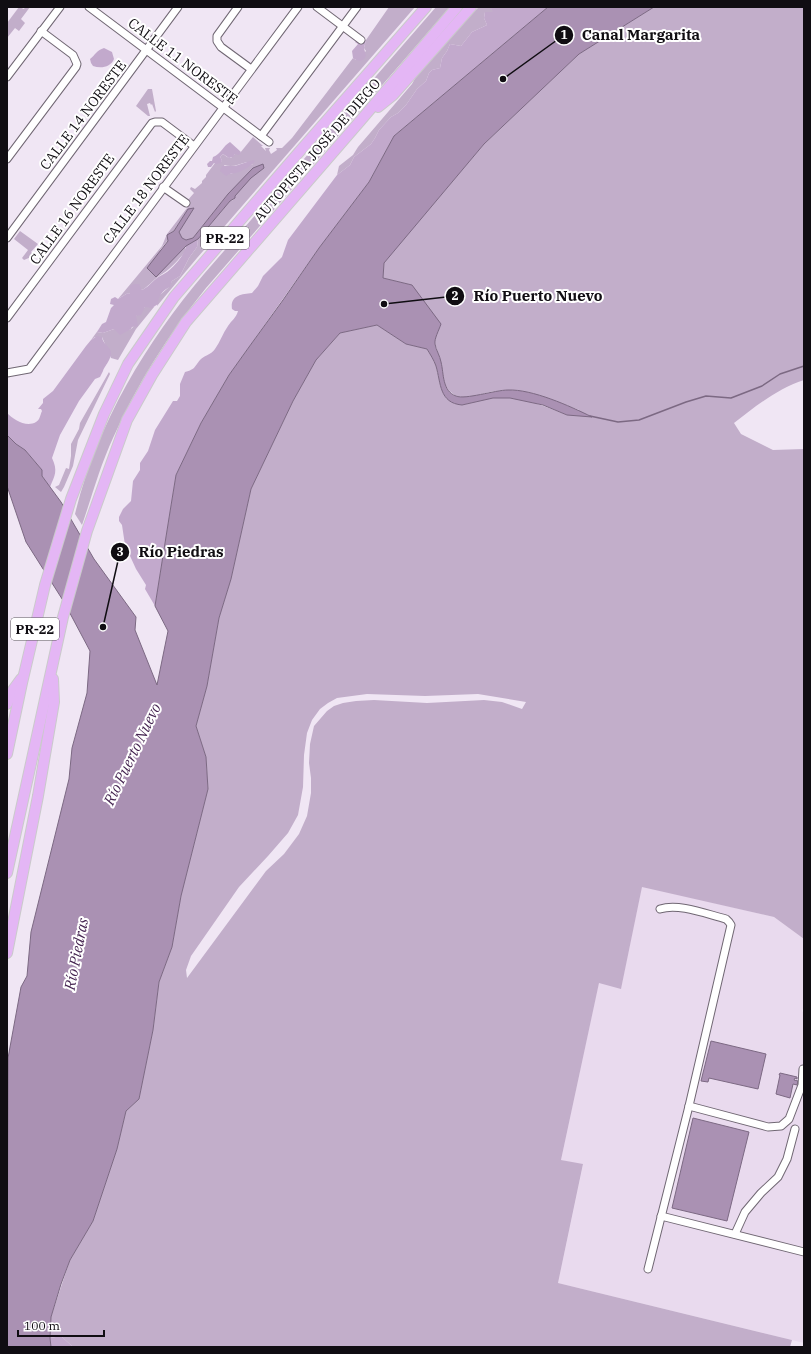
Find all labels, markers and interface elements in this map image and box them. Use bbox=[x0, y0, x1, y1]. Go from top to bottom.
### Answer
street label: CALLE 11 NORESTE bbox=[125, 14, 241, 108]
callout: Canal Margarita bbox=[554, 22, 708, 49]
text: Canal Margarita bbox=[582, 25, 701, 44]
text: 1 bbox=[560, 27, 568, 42]
street label: CALLE 14 NORESTE bbox=[36, 57, 130, 173]
street label: AUTOPISTA JOSÉ DE DIEGO bbox=[249, 74, 384, 226]
street label: CALLE 18 NORESTE bbox=[99, 131, 193, 247]
street label: CALLE 16 NORESTE bbox=[26, 150, 118, 268]
road number: PR-22 bbox=[201, 227, 249, 249]
callout: Río Puerto Nuevo bbox=[445, 283, 610, 310]
text: Río Puerto Nuevo bbox=[474, 286, 603, 305]
text: 2 bbox=[451, 288, 459, 303]
callout: Río Piedras bbox=[110, 539, 231, 566]
text: Río Piedras bbox=[138, 542, 224, 561]
text: 3 bbox=[116, 544, 124, 559]
road number: PR-22 bbox=[11, 618, 59, 640]
water label: Río Puerto Nuevo bbox=[99, 700, 165, 809]
water label: Río Piedras bbox=[60, 916, 92, 992]
scale bar bbox=[18, 1312, 104, 1338]
text: 100 m bbox=[24, 1318, 60, 1333]

